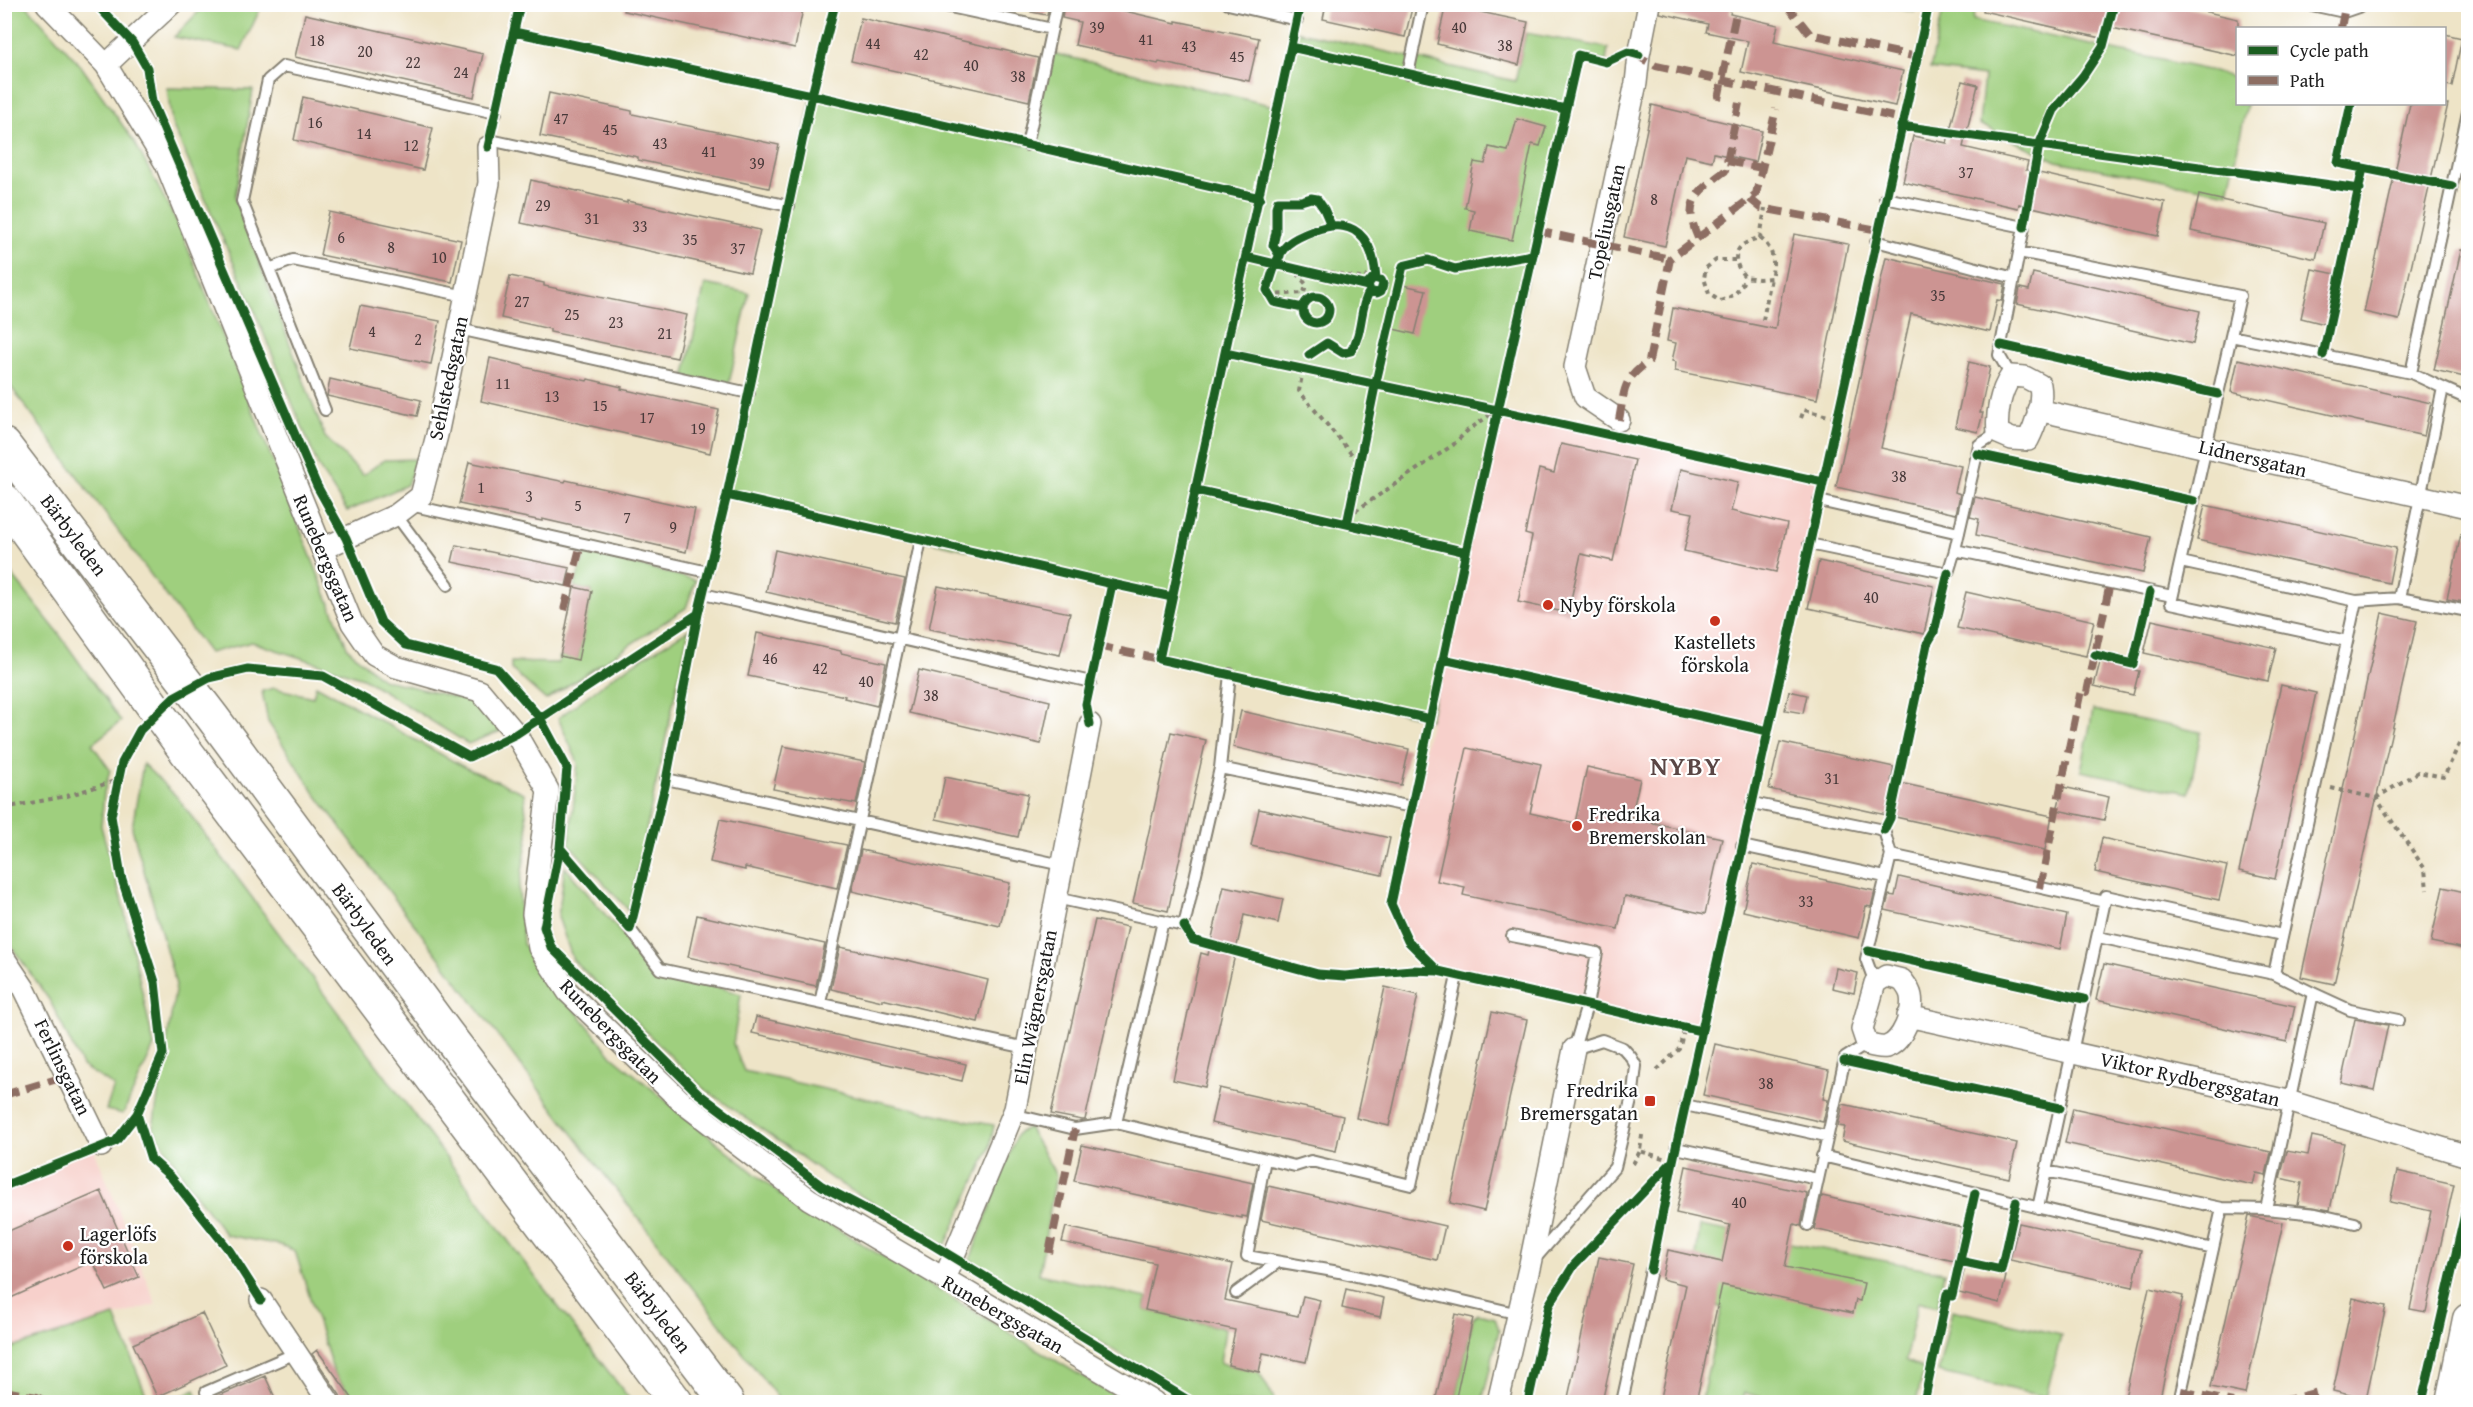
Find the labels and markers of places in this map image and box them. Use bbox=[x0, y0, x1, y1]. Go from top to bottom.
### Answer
place label: Nyby förskola bbox=[1560, 590, 1676, 619]
marker: Nyby förskola bbox=[1541, 598, 1555, 612]
marker: Kastellets förskola bbox=[1708, 614, 1722, 628]
place label: Kastellets förskola bbox=[1674, 627, 1756, 679]
place label: Fredrika Bremerskolan bbox=[1589, 799, 1706, 851]
marker: Fredrika Bremerskolan bbox=[1570, 819, 1584, 833]
place label: Fredrika Bremersgatan bbox=[1520, 1075, 1639, 1127]
marker: Fredrika Bremersgatan bbox=[1643, 1094, 1657, 1108]
place label: Lagerlöfs förskola bbox=[80, 1219, 157, 1271]
marker: Lagerlöfs förskola bbox=[61, 1239, 75, 1253]

